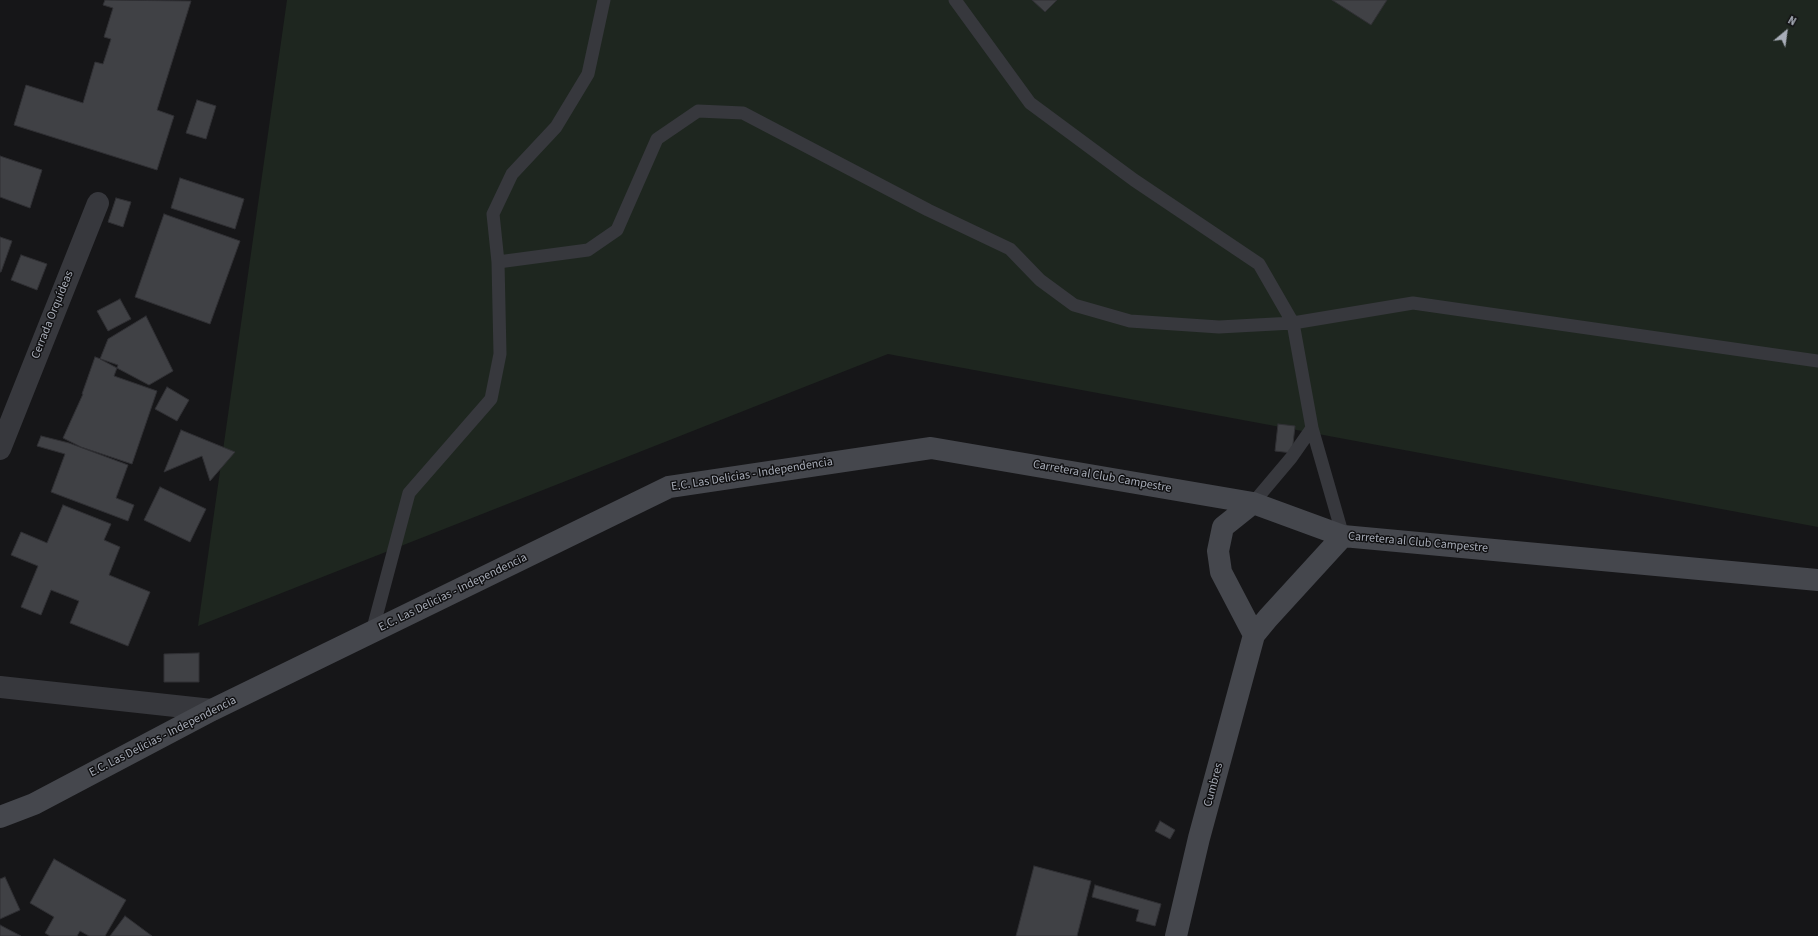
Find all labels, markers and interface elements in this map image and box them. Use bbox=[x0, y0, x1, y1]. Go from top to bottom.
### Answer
north arrow bbox=[1766, 12, 1806, 52]
text: N bbox=[1785, 13, 1799, 29]
street label: Cerrada Orquídeas bbox=[29, 269, 77, 361]
street label: E.C. Las Delicias - Independencia bbox=[670, 455, 834, 495]
street label: Carretera al Club Campestre bbox=[1032, 458, 1172, 496]
street label: Carretera al Club Campestre bbox=[1347, 530, 1489, 556]
street label: E.C. Las Delicias - Independencia bbox=[376, 551, 530, 635]
street label: E.C. Las Delicias - Independencia bbox=[87, 693, 239, 781]
street label: Cumbres bbox=[1201, 761, 1227, 809]

